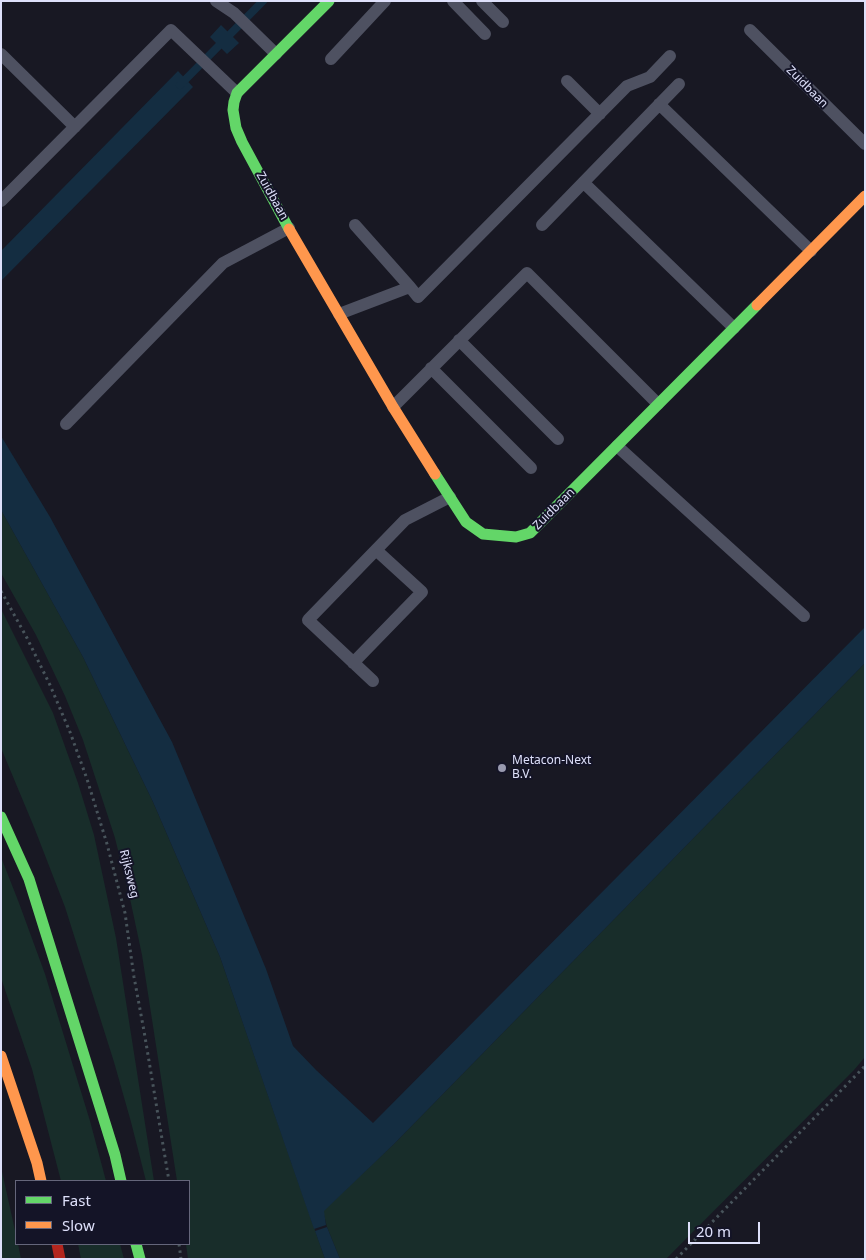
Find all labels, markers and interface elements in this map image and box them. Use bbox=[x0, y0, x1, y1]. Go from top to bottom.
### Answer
street label: Zuidbaan bbox=[783, 63, 831, 111]
street label: Zuidbaan bbox=[253, 169, 291, 223]
street label: Zuidbaan bbox=[530, 485, 578, 533]
place label: Metacon-Next B.V. bbox=[512, 754, 591, 782]
marker: Metacon-Next B.V. bbox=[496, 762, 508, 774]
street label: Rijksweg bbox=[116, 848, 142, 900]
legend bbox=[15, 1180, 190, 1245]
text: Fast bbox=[62, 1190, 91, 1210]
scale bar bbox=[691, 1212, 764, 1244]
text: Slow bbox=[62, 1215, 95, 1235]
text: 20 m bbox=[696, 1221, 731, 1241]

